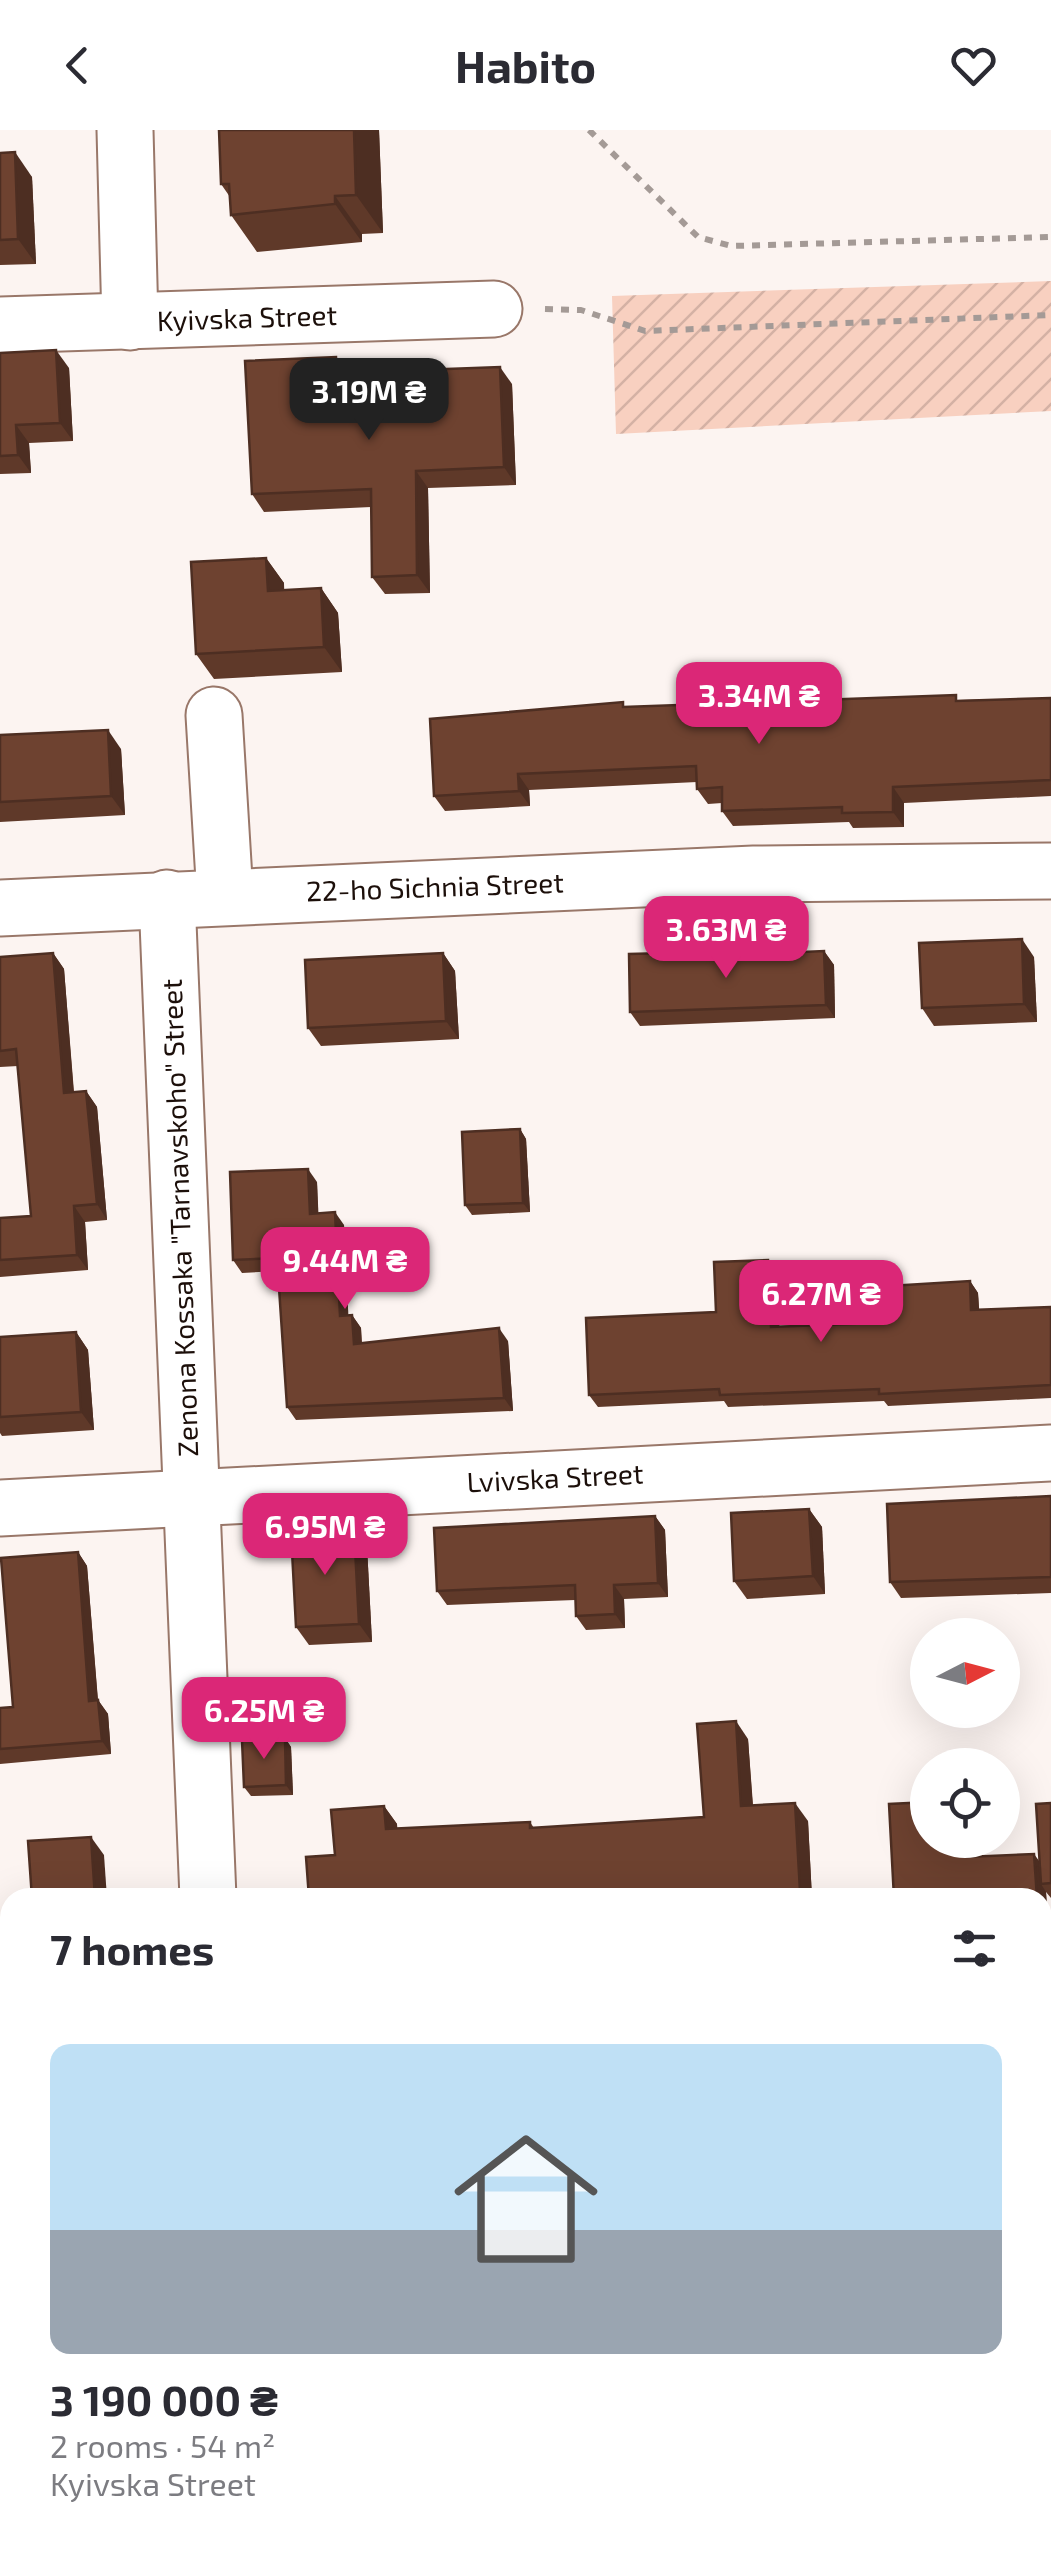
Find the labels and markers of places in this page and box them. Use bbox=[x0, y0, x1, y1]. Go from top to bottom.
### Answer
pin: 3.19M ₴ bbox=[277, 358, 461, 443]
pin: 3.34M ₴ bbox=[667, 662, 851, 747]
pin: 3.63M ₴ bbox=[634, 896, 818, 981]
pin: 9.44M ₴ bbox=[253, 1227, 437, 1312]
pin: 6.27M ₴ bbox=[729, 1260, 913, 1345]
pin: 6.95M ₴ bbox=[233, 1493, 417, 1578]
pin: 6.25M ₴ bbox=[172, 1677, 356, 1762]

